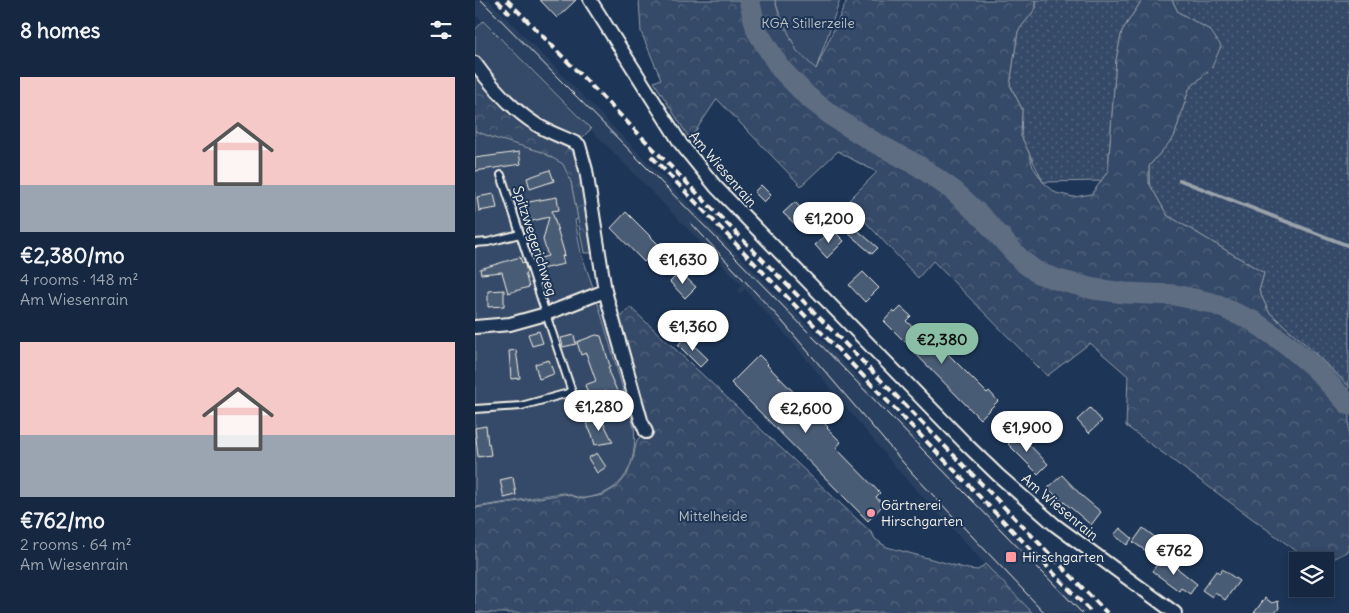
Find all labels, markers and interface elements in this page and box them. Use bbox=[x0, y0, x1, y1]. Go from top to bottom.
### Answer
park label: KGA Stillerzeile bbox=[761, 14, 855, 32]
icon: filters bbox=[427, 16, 455, 44]
text: 8 homes bbox=[20, 17, 100, 44]
icon: home bbox=[193, 109, 283, 199]
street label: Am Wiesenrain bbox=[685, 127, 761, 211]
street label: Spitzwegerichweg bbox=[509, 184, 561, 298]
pin: €1,200 bbox=[788, 202, 870, 244]
text: €1,200 bbox=[804, 208, 854, 228]
text: €2,380/mo bbox=[20, 242, 125, 269]
pin: €1,630 bbox=[642, 242, 724, 285]
text: €1,630 bbox=[659, 249, 707, 269]
text: 4 rooms · 148 m² bbox=[20, 269, 139, 289]
text: Am Wiesenrain bbox=[20, 289, 128, 309]
pin: €1,360 bbox=[652, 310, 734, 352]
text: €1,360 bbox=[669, 316, 717, 336]
pin: €2,380 bbox=[901, 322, 983, 365]
text: €2,380 bbox=[916, 329, 968, 349]
icon: home bbox=[193, 374, 283, 464]
pin: €1,280 bbox=[558, 390, 640, 432]
pin: €2,600 bbox=[765, 392, 847, 434]
text: €1,280 bbox=[575, 396, 623, 416]
text: €2,600 bbox=[780, 398, 832, 418]
pin: €1,900 bbox=[986, 410, 1068, 453]
text: €1,900 bbox=[1002, 417, 1052, 437]
street label: Am Wiesenrain bbox=[1018, 470, 1102, 544]
place label: Gärtnerei Hirschgarten bbox=[881, 496, 963, 530]
text: €762/mo bbox=[20, 507, 105, 534]
park label: Mittelheide bbox=[679, 507, 747, 525]
marker: Gärtnerei Hirschgarten bbox=[865, 507, 877, 519]
text: 2 rooms · 64 m² bbox=[20, 534, 132, 554]
pin: €762 bbox=[1144, 534, 1204, 576]
text: €762 bbox=[1156, 540, 1192, 560]
place label: Hirschgarten bbox=[1022, 548, 1104, 566]
marker: Hirschgarten bbox=[1004, 550, 1018, 564]
map controls bbox=[1289, 552, 1334, 597]
button: layers bbox=[1289, 552, 1334, 597]
text: Am Wiesenrain bbox=[20, 554, 128, 574]

